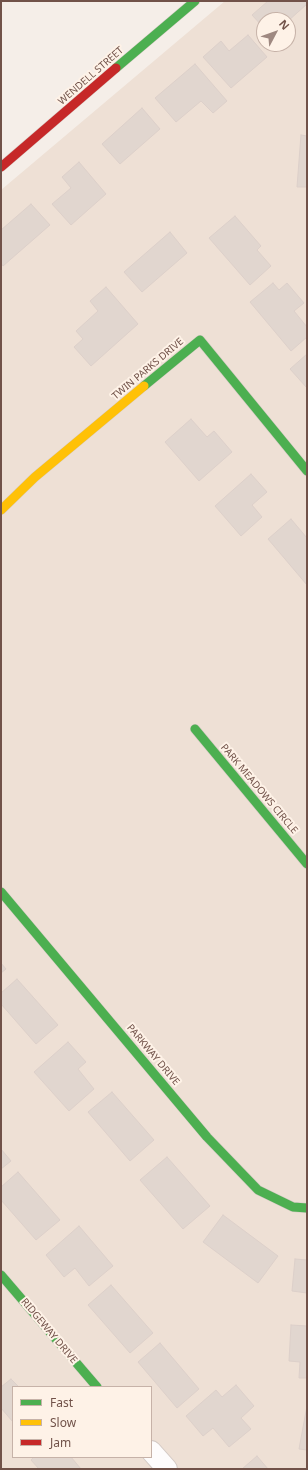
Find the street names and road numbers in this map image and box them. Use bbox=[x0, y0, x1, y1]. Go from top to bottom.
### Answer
street label: WENDELL STREET bbox=[56, 44, 126, 108]
street label: TWIN PARKS DRIVE bbox=[110, 336, 186, 402]
street label: PARK MEADOWS CIRCLE bbox=[218, 742, 300, 836]
street label: PARKWAY DRIVE bbox=[124, 1022, 182, 1088]
street label: RIDGEWAY DRIVE bbox=[18, 1296, 80, 1366]

